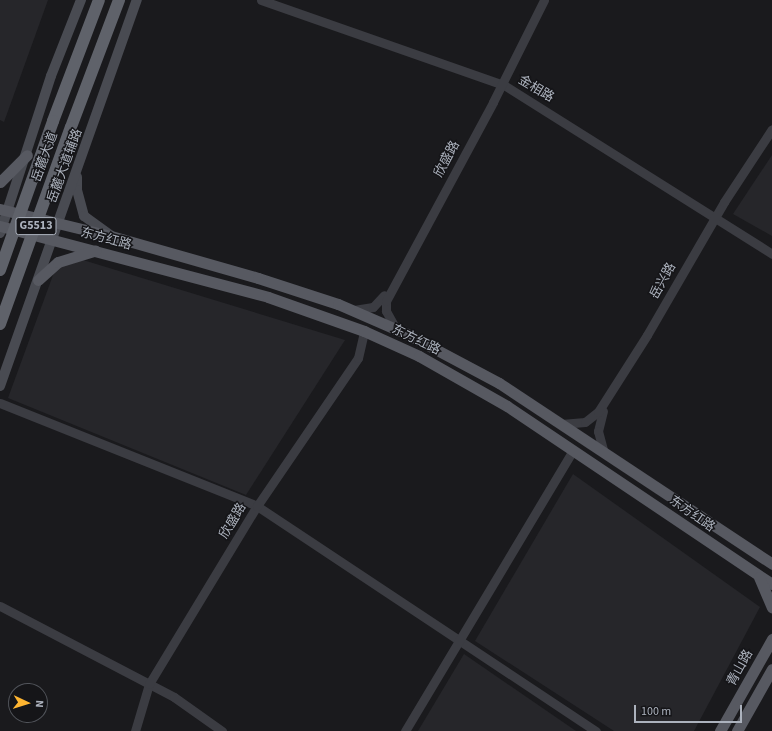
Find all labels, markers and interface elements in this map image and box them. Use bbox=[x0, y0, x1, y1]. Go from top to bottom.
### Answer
street label: 金相路 bbox=[515, 72, 557, 106]
street label: 岳麓大道辅路 bbox=[44, 127, 86, 205]
street label: 岳麓大道 bbox=[29, 130, 61, 184]
street label: 欣盛路 bbox=[431, 138, 463, 180]
road number: G5513 bbox=[15, 216, 57, 236]
street label: 东方红路 bbox=[79, 225, 133, 253]
street label: 岳兴路 bbox=[647, 260, 679, 302]
street label: 东方红路 bbox=[389, 322, 443, 358]
street label: 东方红路 bbox=[666, 493, 718, 535]
street label: 欣盛路 bbox=[216, 500, 250, 542]
street label: 青山路 bbox=[724, 647, 756, 689]
north arrow bbox=[8, 683, 48, 723]
scale bar bbox=[636, 697, 744, 723]
text: N bbox=[32, 700, 47, 708]
text: 100 m bbox=[641, 703, 671, 720]

